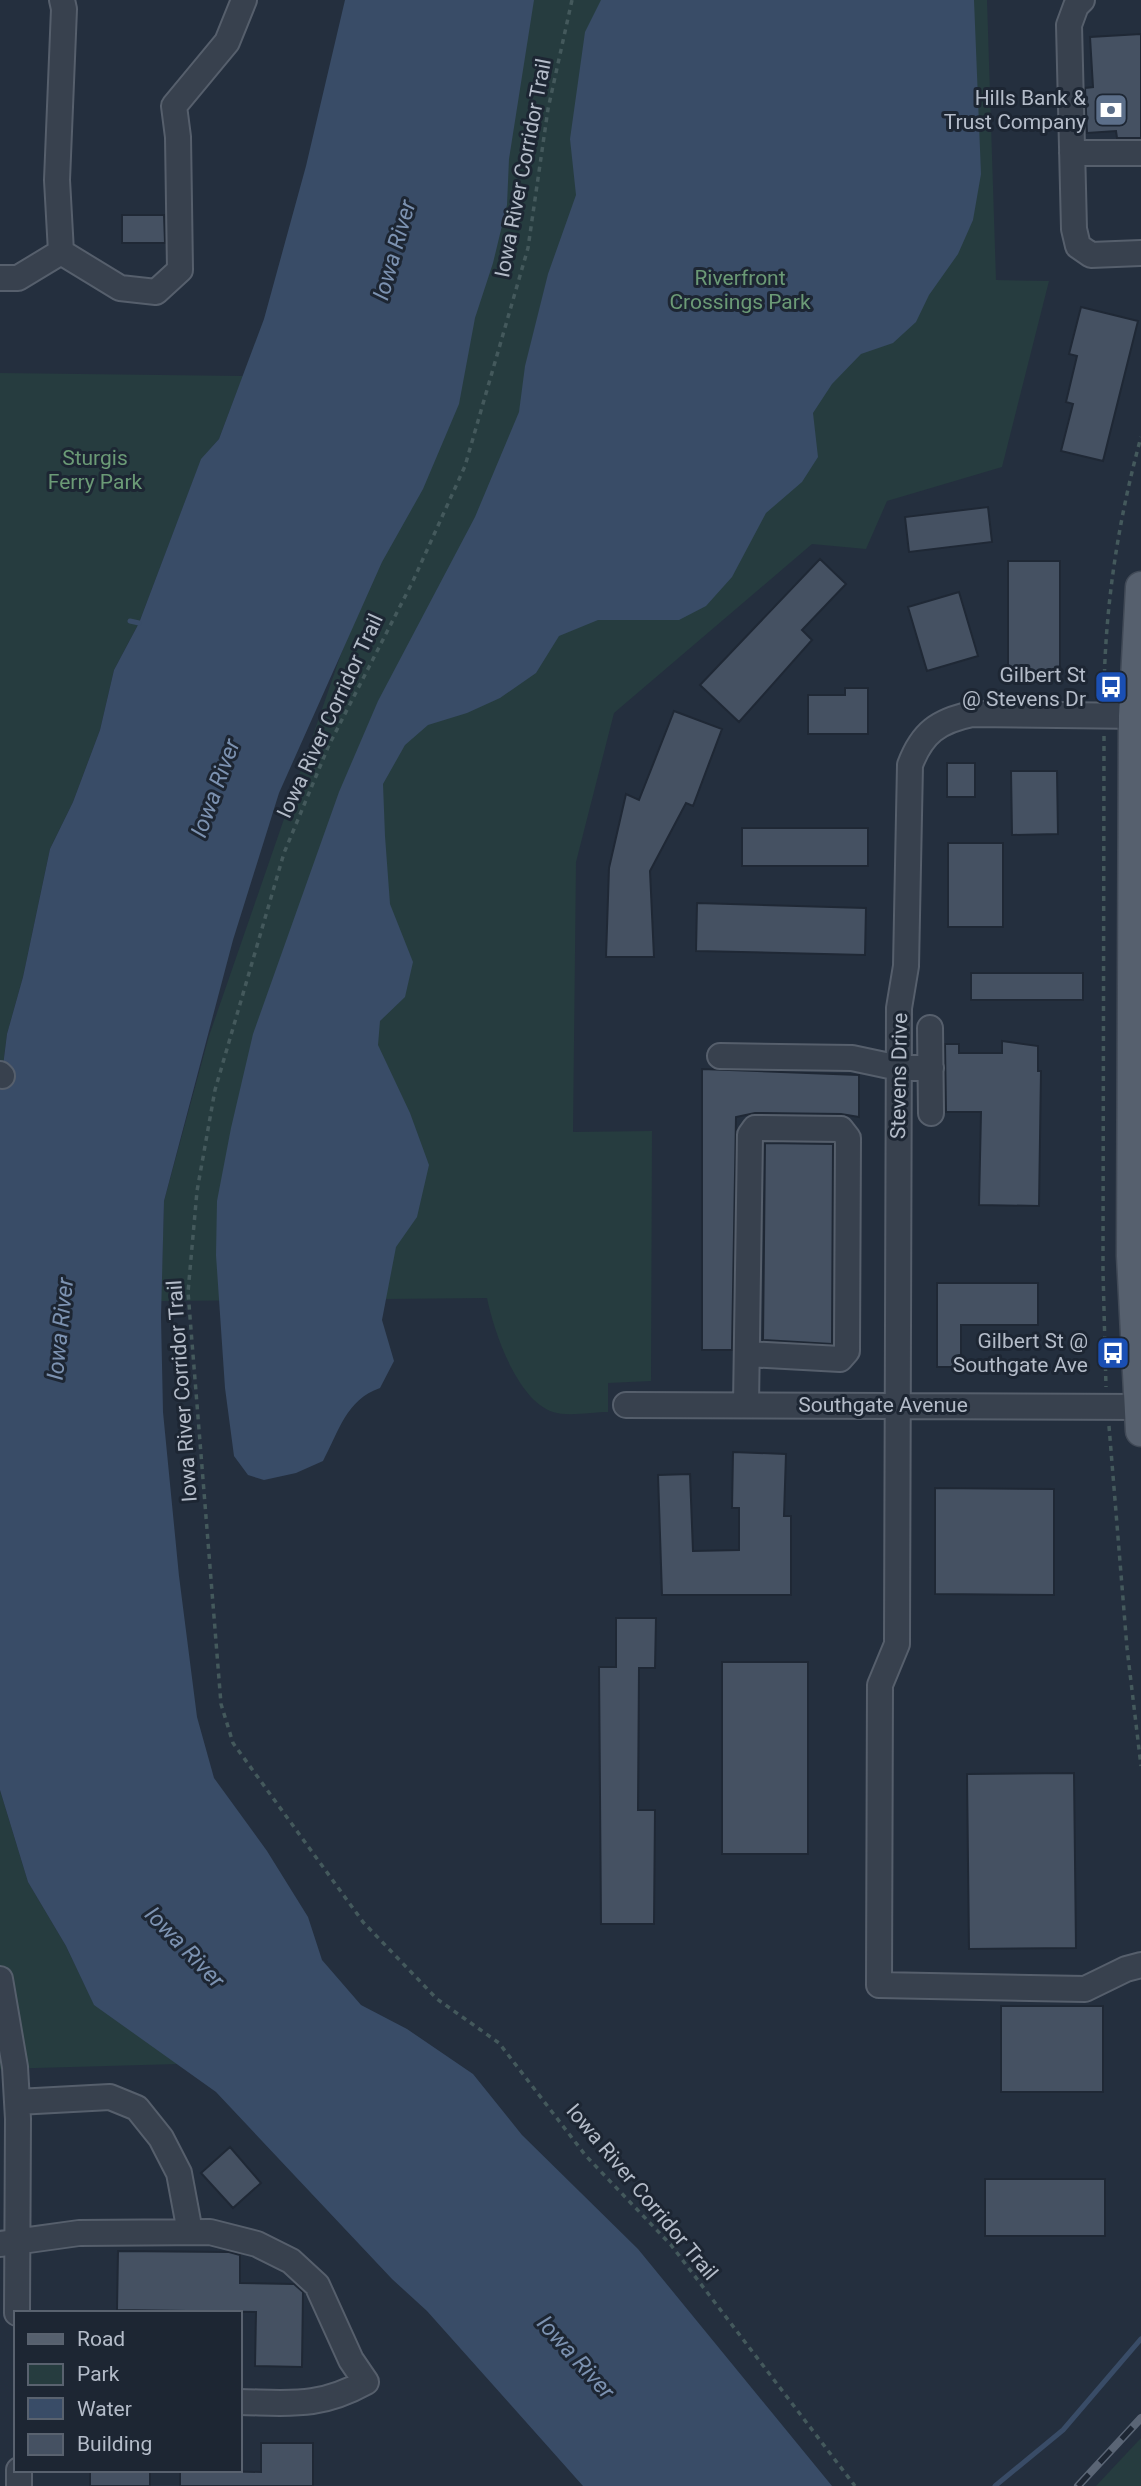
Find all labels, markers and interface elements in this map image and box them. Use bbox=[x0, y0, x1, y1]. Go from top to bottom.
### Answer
street label: Iowa River Corridor Trail bbox=[490, 57, 556, 279]
place label: Hills Bank & Trust Company bbox=[944, 86, 1086, 134]
bank icon: Hills Bank & Trust Company bbox=[1092, 91, 1130, 129]
water label: Iowa River bbox=[367, 196, 422, 303]
park label: Riverfront Crossings Park bbox=[669, 266, 811, 314]
park label: Sturgis Ferry Park bbox=[48, 446, 143, 494]
street label: Iowa River Corridor Trail bbox=[272, 610, 388, 822]
place label: Gilbert St @ Stevens Dr bbox=[962, 663, 1086, 711]
bus stop icon: Gilbert St @ Stevens Dr bbox=[1092, 668, 1130, 706]
water label: Iowa River bbox=[185, 734, 246, 841]
street label: Stevens Drive bbox=[886, 1013, 912, 1139]
water label: Iowa River bbox=[42, 1275, 79, 1381]
street label: Iowa River Corridor Trail bbox=[162, 1279, 202, 1503]
place label: Gilbert St @ Southgate Ave bbox=[953, 1329, 1088, 1377]
bus stop icon: Gilbert St @ Southgate Ave bbox=[1094, 1334, 1132, 1372]
street label: Southgate Avenue bbox=[798, 1393, 968, 1417]
water label: Iowa River bbox=[139, 1901, 231, 1995]
street label: Iowa River Corridor Trail bbox=[561, 2099, 723, 2285]
water label: Iowa River bbox=[531, 2310, 621, 2406]
legend bbox=[14, 2311, 242, 2472]
text: Road bbox=[77, 2327, 125, 2351]
text: Park bbox=[77, 2362, 120, 2386]
text: Water bbox=[77, 2397, 132, 2421]
text: Building bbox=[77, 2432, 152, 2456]

